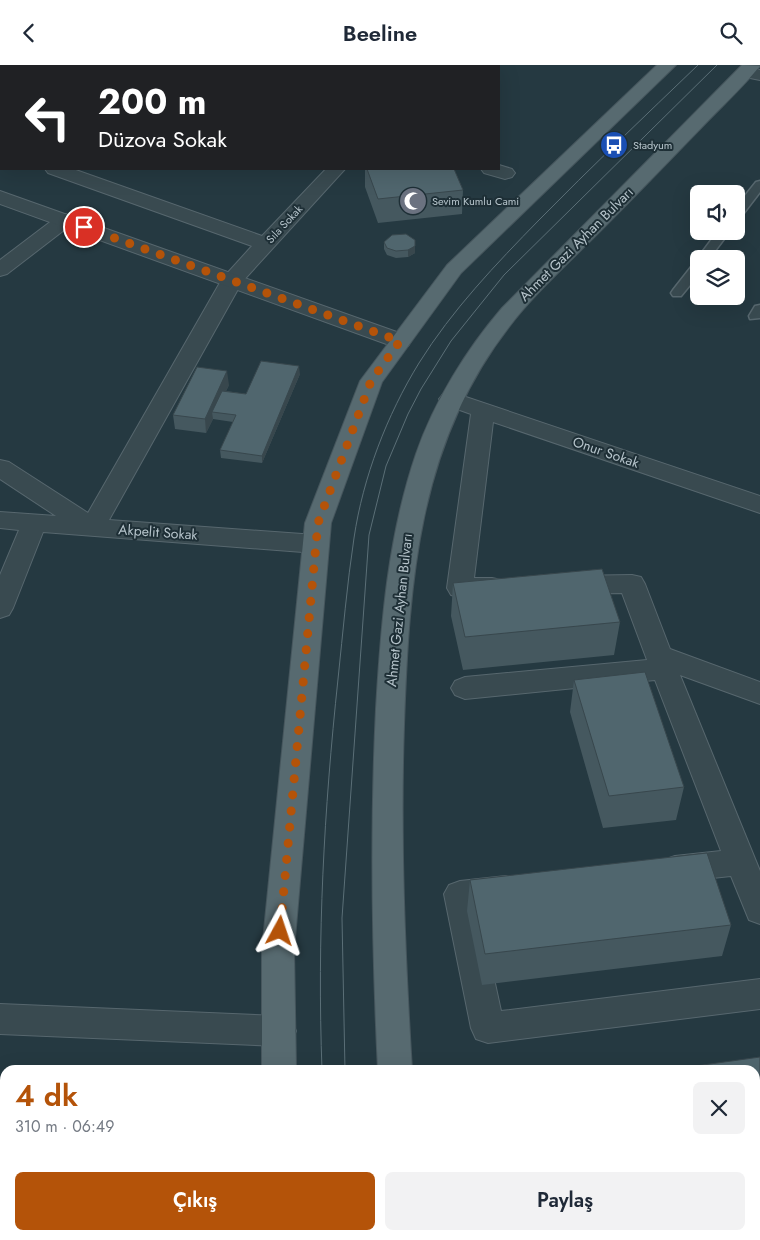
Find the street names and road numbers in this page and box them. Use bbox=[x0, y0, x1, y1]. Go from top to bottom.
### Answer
street label: Ahmet Gazi Ayhan Bulvarı bbox=[514, 182, 638, 306]
street label: Sıla Sokak bbox=[262, 201, 306, 247]
street label: Onur Sokak bbox=[570, 431, 643, 473]
street label: Akpelit Sokak bbox=[118, 519, 199, 545]
street label: Ahmet Gazi Ayhan Bulvarı bbox=[381, 532, 417, 688]

